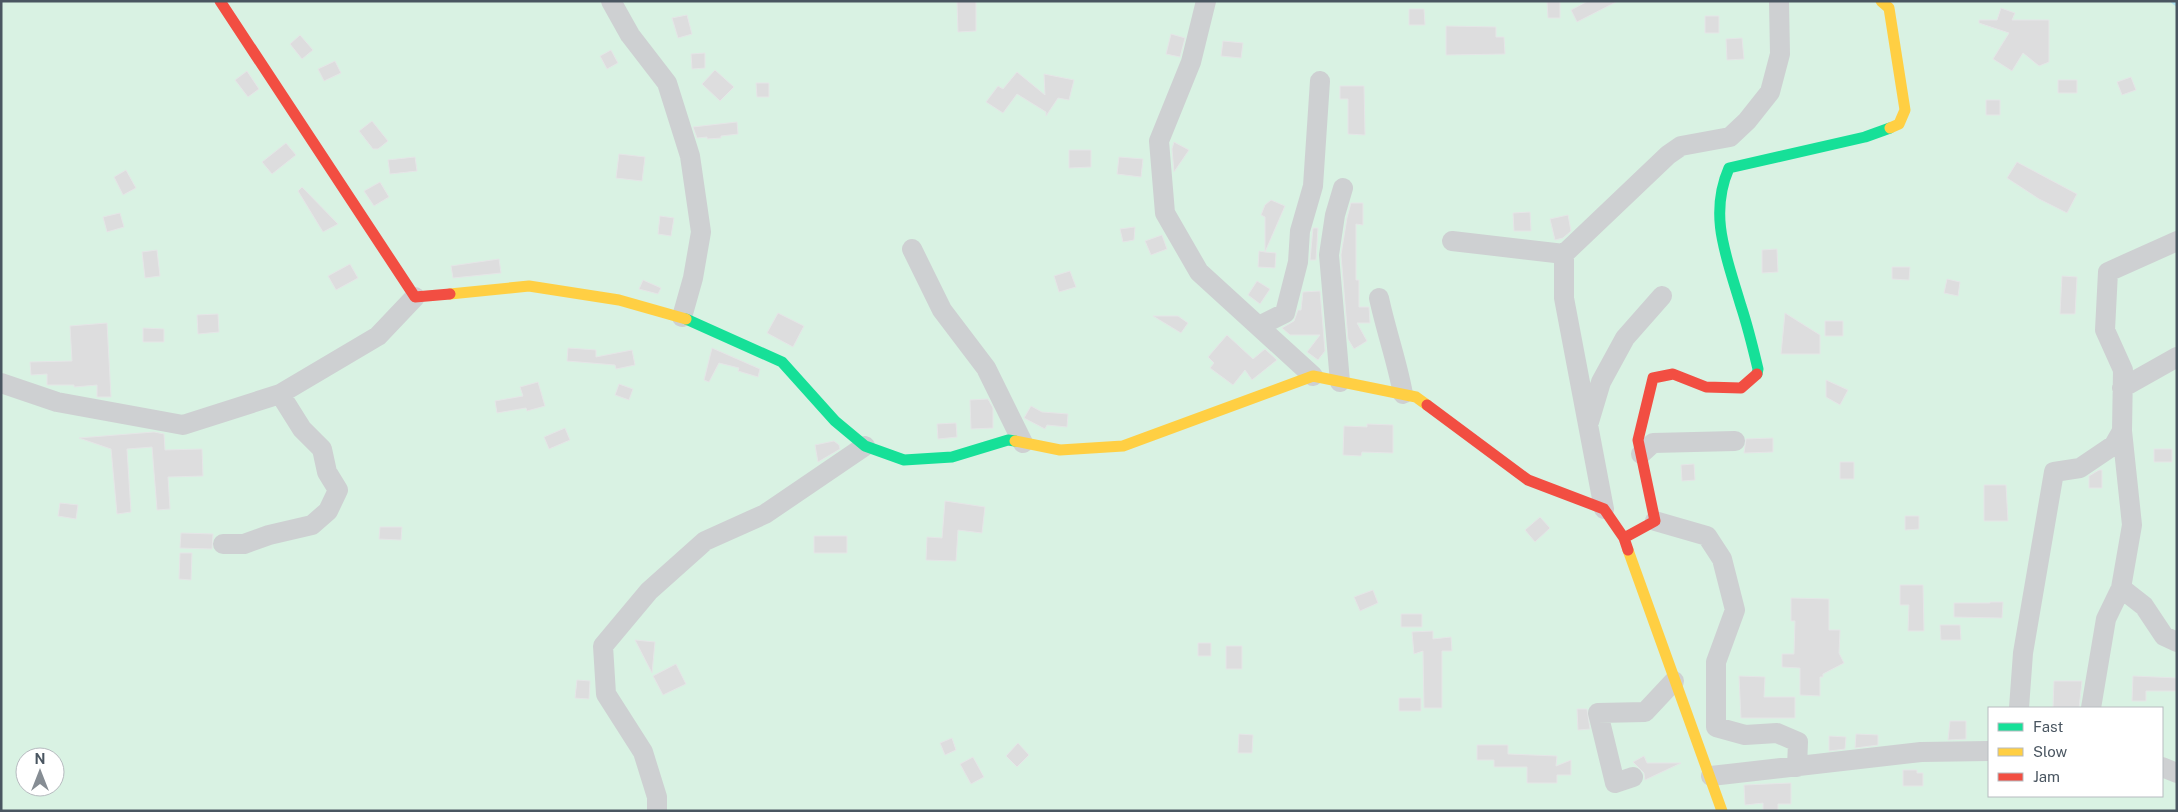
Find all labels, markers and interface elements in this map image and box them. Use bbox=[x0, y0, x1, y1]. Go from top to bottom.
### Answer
legend bbox=[1988, 707, 2163, 797]
text: Fast bbox=[2033, 718, 2063, 735]
text: Slow bbox=[2033, 743, 2068, 760]
north arrow bbox=[15, 747, 65, 797]
text: N bbox=[35, 751, 45, 767]
text: Jam bbox=[2033, 768, 2060, 785]

